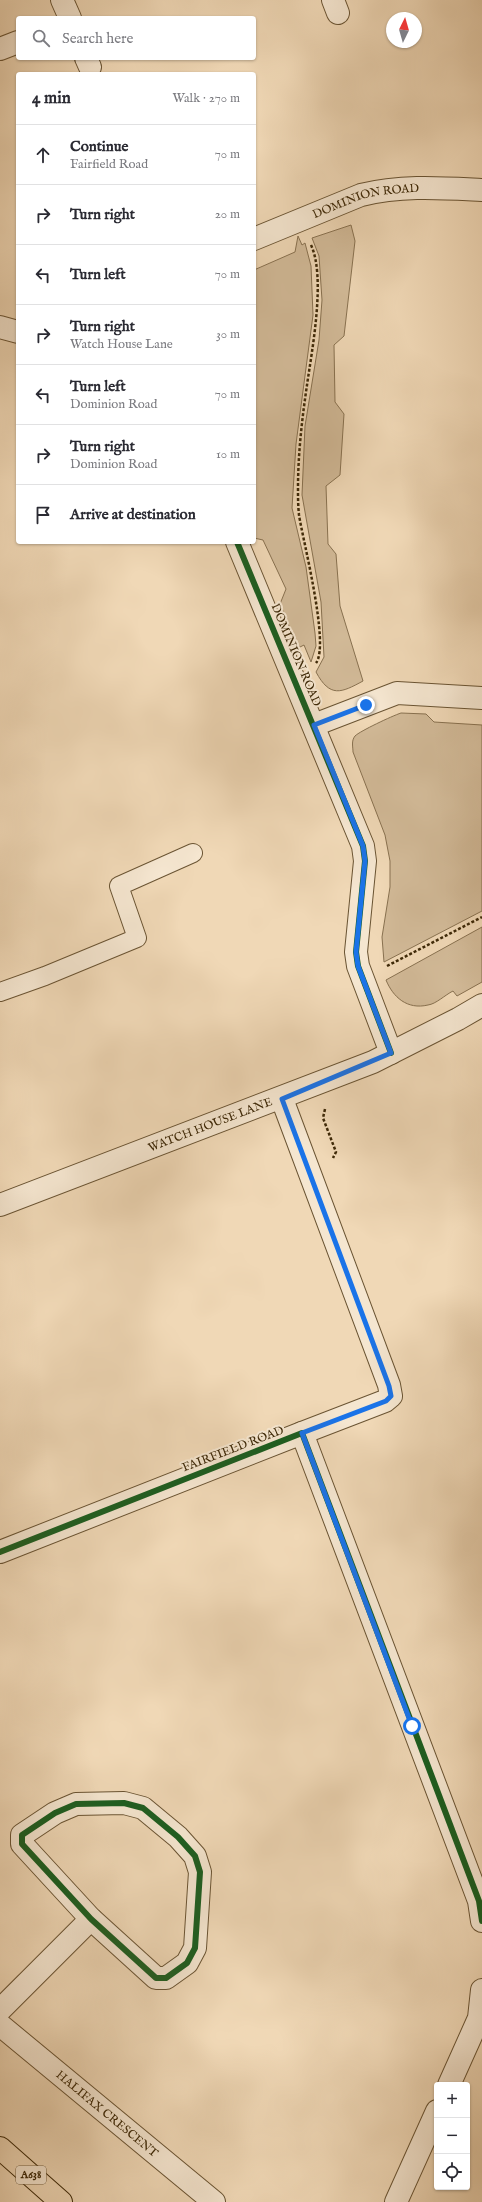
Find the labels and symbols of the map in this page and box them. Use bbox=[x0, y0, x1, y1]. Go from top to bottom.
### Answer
north arrow bbox=[386, 12, 422, 48]
street label: DOMINION ROAD bbox=[310, 180, 420, 222]
street label: DOMINION ROAD bbox=[268, 601, 325, 709]
route end bbox=[357, 696, 375, 714]
street label: WATCH HOUSE LANE bbox=[146, 1094, 274, 1155]
street label: FAIRFIELD ROAD bbox=[180, 1423, 286, 1475]
route start bbox=[403, 1717, 421, 1735]
street label: HALIFAX CRESCENT bbox=[53, 2067, 161, 2160]
road number: A638 bbox=[16, 2166, 46, 2184]

